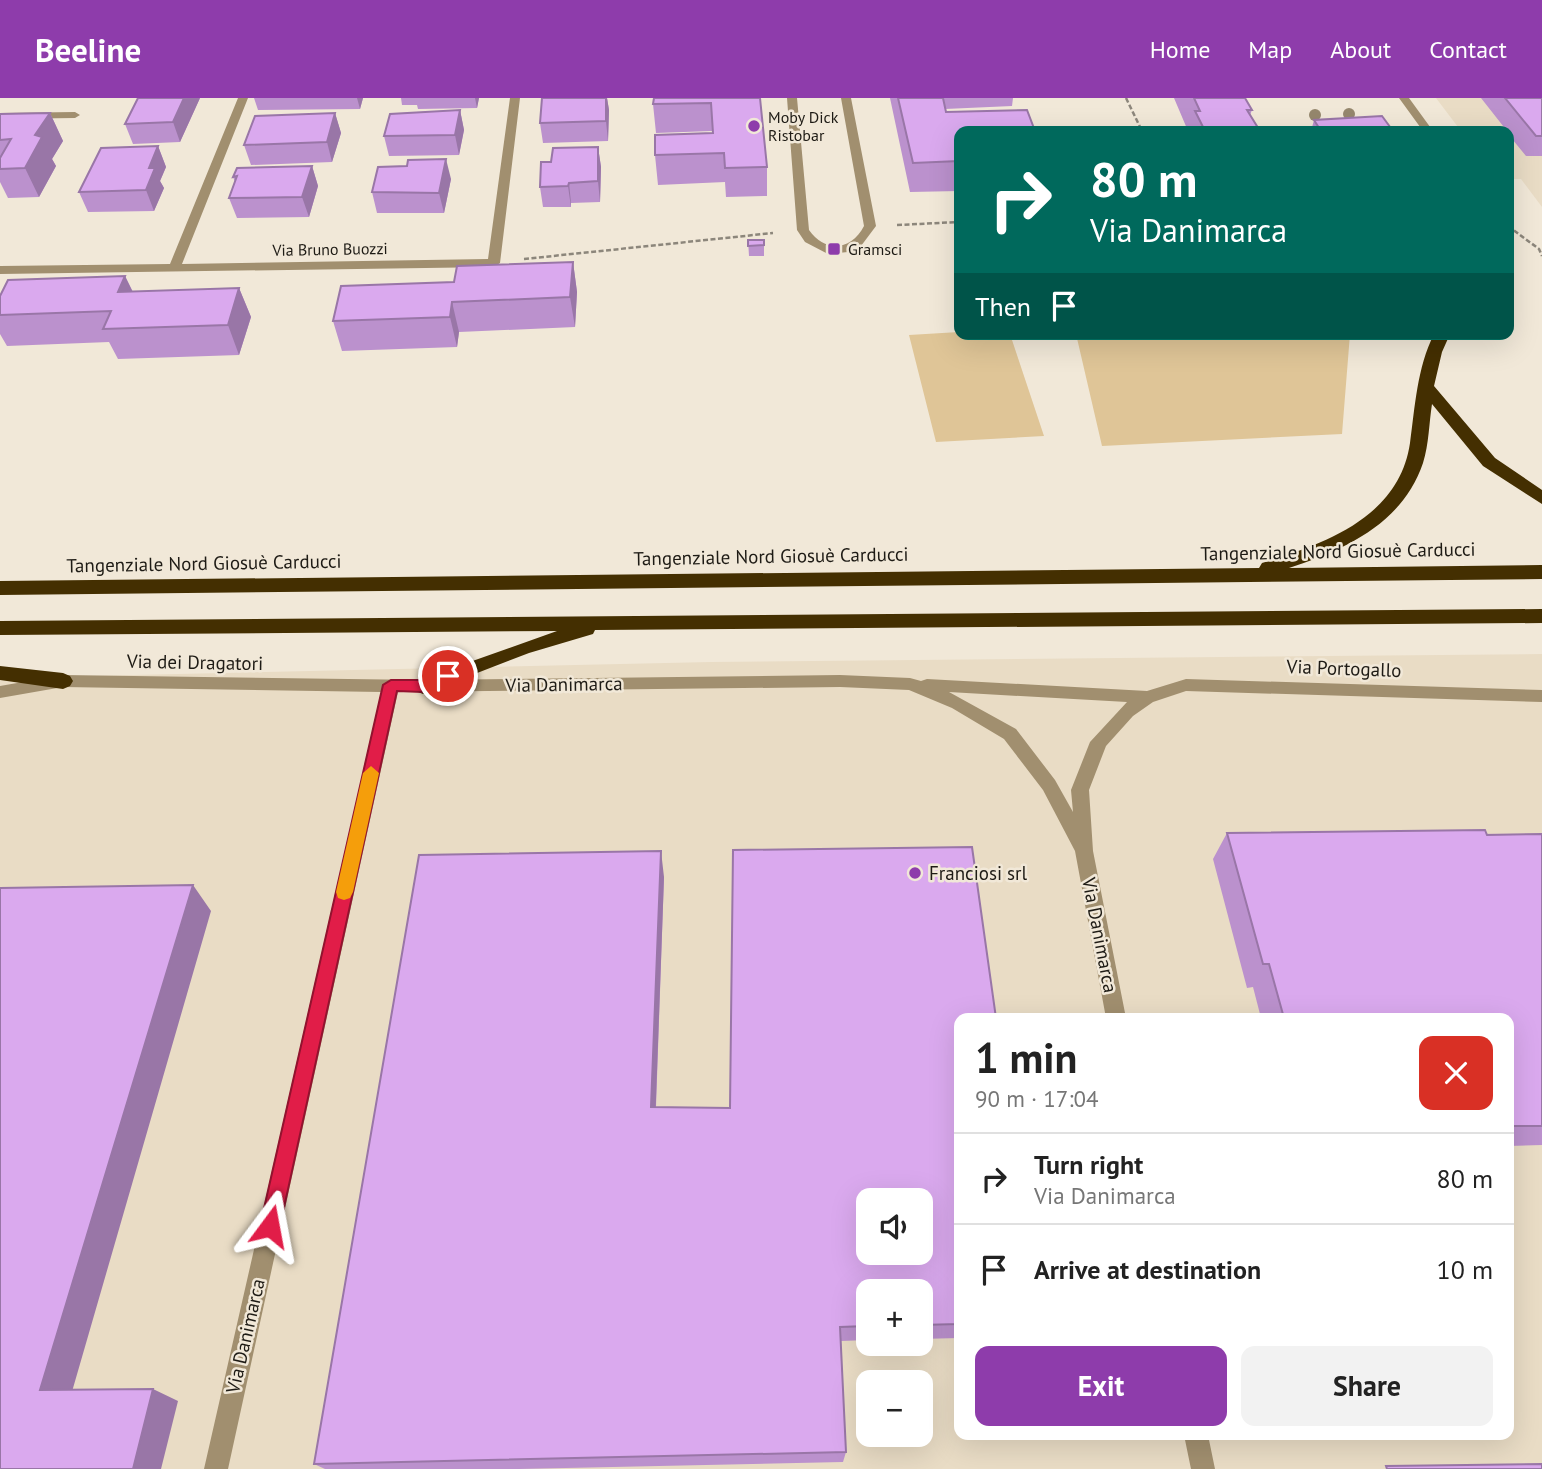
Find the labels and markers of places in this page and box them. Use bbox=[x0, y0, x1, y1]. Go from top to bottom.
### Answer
place label: Moby Dick Ristobar bbox=[768, 107, 839, 145]
marker: Moby Dick Ristobar bbox=[746, 118, 762, 134]
place label: Gramsci bbox=[848, 239, 902, 259]
marker: Gramsci bbox=[826, 241, 842, 257]
pin bbox=[418, 646, 478, 706]
place label: Franciosi srl bbox=[929, 861, 1028, 885]
marker: Franciosi srl bbox=[907, 865, 923, 881]

